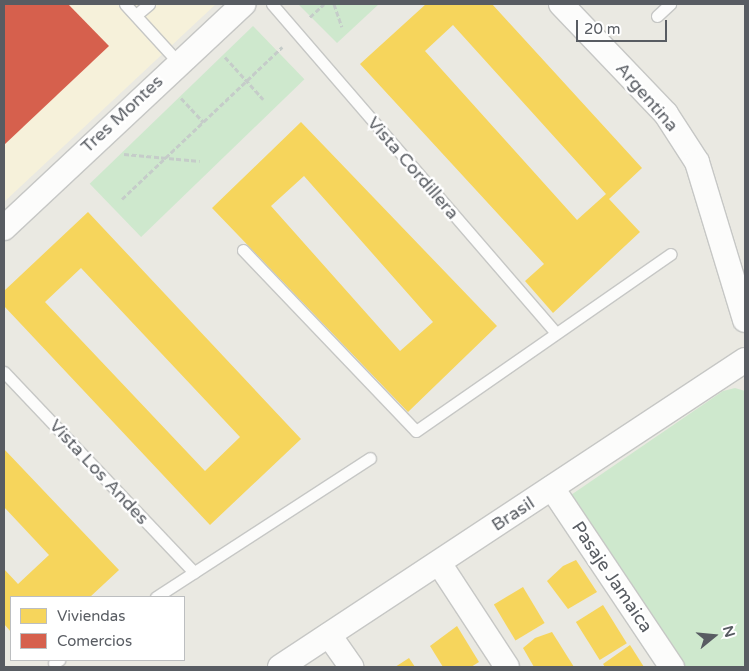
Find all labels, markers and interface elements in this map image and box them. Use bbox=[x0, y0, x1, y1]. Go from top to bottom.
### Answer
scale bar bbox=[579, 10, 670, 42]
text: 20 m bbox=[584, 20, 621, 38]
street label: Argentina bbox=[611, 58, 683, 136]
street label: Tres Montes bbox=[76, 70, 168, 158]
street label: Vista Cordillera bbox=[363, 112, 463, 224]
street label: Vista Los Andes bbox=[45, 415, 153, 529]
street label: Brasil bbox=[487, 492, 539, 536]
street label: Pasaje Jamaica bbox=[567, 517, 657, 637]
legend bbox=[10, 596, 185, 661]
text: Viviendas bbox=[57, 607, 125, 625]
north arrow bbox=[689, 611, 739, 661]
text: N bbox=[719, 624, 739, 639]
text: Comercios bbox=[57, 632, 132, 650]

